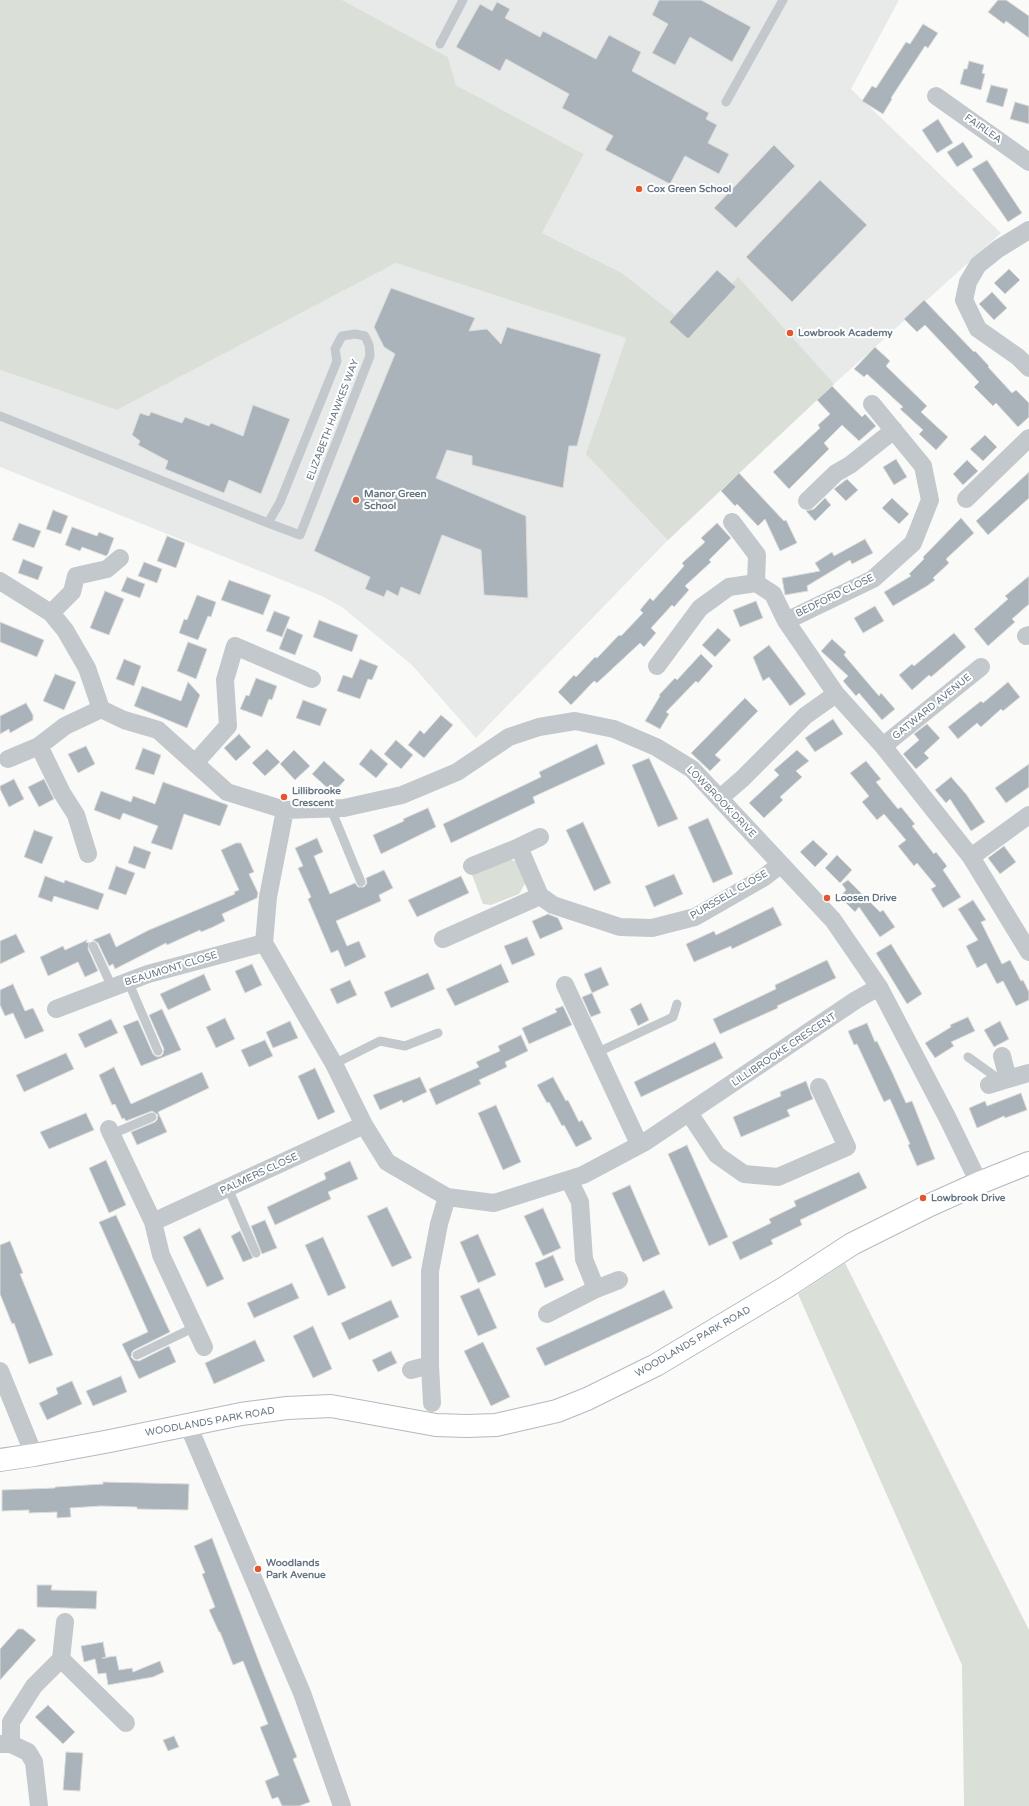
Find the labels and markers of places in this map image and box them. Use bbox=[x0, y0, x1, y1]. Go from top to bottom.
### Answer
place label: Cox Green School bbox=[647, 183, 731, 195]
marker: Cox Green School bbox=[634, 184, 644, 194]
place label: Lowbrook Academy bbox=[798, 327, 893, 339]
marker: Lowbrook Academy bbox=[785, 328, 795, 338]
place label: Manor Green School bbox=[364, 488, 427, 512]
marker: Manor Green School bbox=[351, 495, 361, 505]
place label: Lillibrooke Crescent bbox=[292, 785, 341, 808]
marker: Lillibrooke Crescent bbox=[279, 792, 289, 802]
place label: Loosen Drive bbox=[835, 892, 897, 904]
marker: Loosen Drive bbox=[822, 893, 832, 903]
place label: Lowbrook Drive bbox=[931, 1192, 1006, 1204]
marker: Lowbrook Drive bbox=[918, 1193, 928, 1203]
place label: Woodlands Park Avenue bbox=[266, 1557, 326, 1580]
marker: Woodlands Park Avenue bbox=[253, 1564, 263, 1574]

